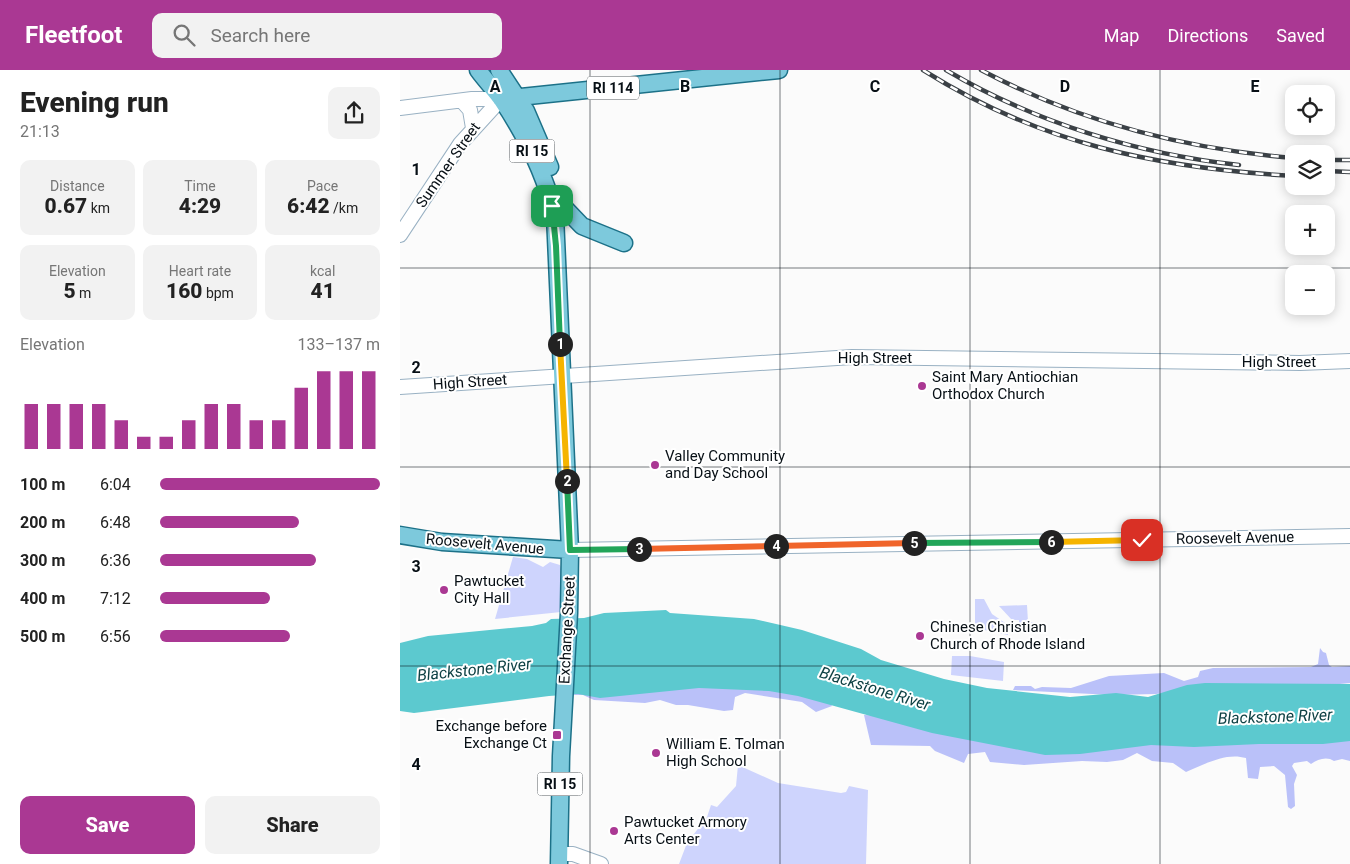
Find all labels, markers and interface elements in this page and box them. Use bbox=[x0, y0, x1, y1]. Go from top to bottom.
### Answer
search box bbox=[152, 13, 502, 58]
text: Fleetfoot bbox=[25, 21, 122, 49]
icon: search bbox=[170, 21, 198, 49]
text: Search here bbox=[210, 24, 310, 47]
text: Map bbox=[1104, 25, 1139, 46]
text: Directions bbox=[1167, 25, 1248, 46]
text: Saved bbox=[1276, 25, 1325, 46]
text: A bbox=[490, 77, 501, 96]
road number: RI 114 bbox=[587, 77, 639, 100]
text: B bbox=[680, 77, 690, 96]
text: C bbox=[870, 77, 880, 96]
text: D bbox=[1060, 77, 1070, 96]
text: E bbox=[1251, 77, 1260, 96]
map controls bbox=[1285, 85, 1335, 315]
button: locate bbox=[1285, 85, 1335, 135]
text: Evening run bbox=[20, 86, 169, 119]
button: share bbox=[328, 87, 380, 139]
street label: Summer Street bbox=[412, 119, 484, 211]
text: 21:13 bbox=[20, 122, 60, 141]
road number: RI 15 bbox=[510, 140, 554, 162]
button: layers bbox=[1285, 145, 1335, 195]
text: 1 bbox=[411, 160, 421, 179]
text: Distance bbox=[50, 178, 105, 194]
text: Time bbox=[184, 178, 216, 194]
text: Pace bbox=[307, 178, 338, 194]
pin bbox=[531, 185, 573, 227]
icon: arrive bbox=[538, 192, 566, 220]
text: 0.67 bbox=[45, 194, 87, 218]
text: 4:29 bbox=[179, 194, 221, 218]
text: 6:42 bbox=[287, 194, 330, 218]
text: km bbox=[87, 200, 110, 216]
text: /km bbox=[330, 200, 358, 216]
button: + bbox=[1285, 205, 1335, 255]
text: Elevation bbox=[49, 263, 106, 279]
text: Heart rate bbox=[169, 263, 231, 279]
text: kcal bbox=[310, 263, 335, 279]
button: − bbox=[1285, 265, 1335, 315]
text: 5 bbox=[63, 279, 76, 303]
text: 160 bbox=[166, 279, 202, 303]
text: 41 bbox=[311, 279, 335, 303]
text: m bbox=[76, 285, 91, 301]
text: bpm bbox=[202, 285, 234, 301]
pin: 1 bbox=[548, 332, 572, 356]
text: Elevation bbox=[20, 335, 85, 354]
text: 133–137 m bbox=[298, 335, 380, 354]
text: 1 bbox=[556, 336, 565, 352]
street label: High Street bbox=[838, 349, 912, 367]
street label: High Street bbox=[1242, 353, 1316, 371]
text: 2 bbox=[411, 358, 421, 377]
place label: Saint Mary Antiochian Orthodox Church bbox=[932, 368, 1078, 403]
street label: High Street bbox=[432, 370, 508, 394]
marker: Saint Mary Antiochian Orthodox Church bbox=[916, 380, 928, 392]
place label: Valley Community and Day School bbox=[665, 447, 785, 482]
marker: Valley Community and Day School bbox=[649, 459, 661, 471]
pin: 2 bbox=[554, 468, 580, 494]
text: 2 bbox=[563, 473, 572, 489]
text: 100 m bbox=[20, 475, 65, 494]
text: 6:04 bbox=[100, 475, 131, 494]
text: 200 m bbox=[20, 513, 65, 532]
text: 6:48 bbox=[100, 513, 131, 532]
pin bbox=[1121, 519, 1163, 561]
icon: check bbox=[1128, 526, 1156, 554]
street label: Roosevelt Avenue bbox=[1176, 528, 1294, 548]
street label: Roosevelt Avenue bbox=[425, 530, 545, 558]
pin: 5 bbox=[902, 530, 926, 556]
pin: 6 bbox=[1038, 530, 1064, 554]
pin: 4 bbox=[764, 534, 788, 558]
text: 6 bbox=[1047, 534, 1056, 550]
text: 5 bbox=[910, 535, 919, 551]
pin: 3 bbox=[626, 536, 652, 562]
text: 4 bbox=[772, 538, 781, 554]
text: 3 bbox=[635, 541, 644, 557]
text: 300 m bbox=[20, 551, 65, 570]
text: 6:36 bbox=[100, 551, 131, 570]
text: 3 bbox=[411, 557, 421, 576]
place label: Pawtucket City Hall bbox=[454, 572, 524, 607]
street label: Exchange Street bbox=[555, 575, 579, 684]
marker: Pawtucket City Hall bbox=[438, 584, 450, 596]
text: 400 m bbox=[20, 589, 65, 608]
text: 7:12 bbox=[100, 589, 131, 608]
place label: Chinese Christian Church of Rhode Island bbox=[930, 618, 1085, 653]
text: 500 m bbox=[20, 627, 65, 646]
text: 6:56 bbox=[100, 627, 131, 646]
marker: Chinese Christian Church of Rhode Island bbox=[914, 630, 926, 642]
water label: Blackstone River bbox=[416, 654, 533, 685]
water label: Blackstone River bbox=[817, 663, 933, 715]
water label: Blackstone River bbox=[1217, 705, 1333, 728]
place label: Exchange before Exchange Ct bbox=[435, 717, 547, 752]
marker: Exchange before Exchange Ct bbox=[551, 729, 563, 741]
place label: William E. Tolman High School bbox=[666, 735, 785, 770]
marker: William E. Tolman High School bbox=[650, 747, 662, 759]
text: 4 bbox=[411, 755, 421, 774]
road number: RI 15 bbox=[538, 772, 582, 796]
button: Save bbox=[20, 796, 195, 854]
button: Share bbox=[205, 796, 380, 854]
place label: Pawtucket Armory Arts Center bbox=[624, 813, 747, 848]
marker: Pawtucket Armory Arts Center bbox=[608, 825, 620, 837]

